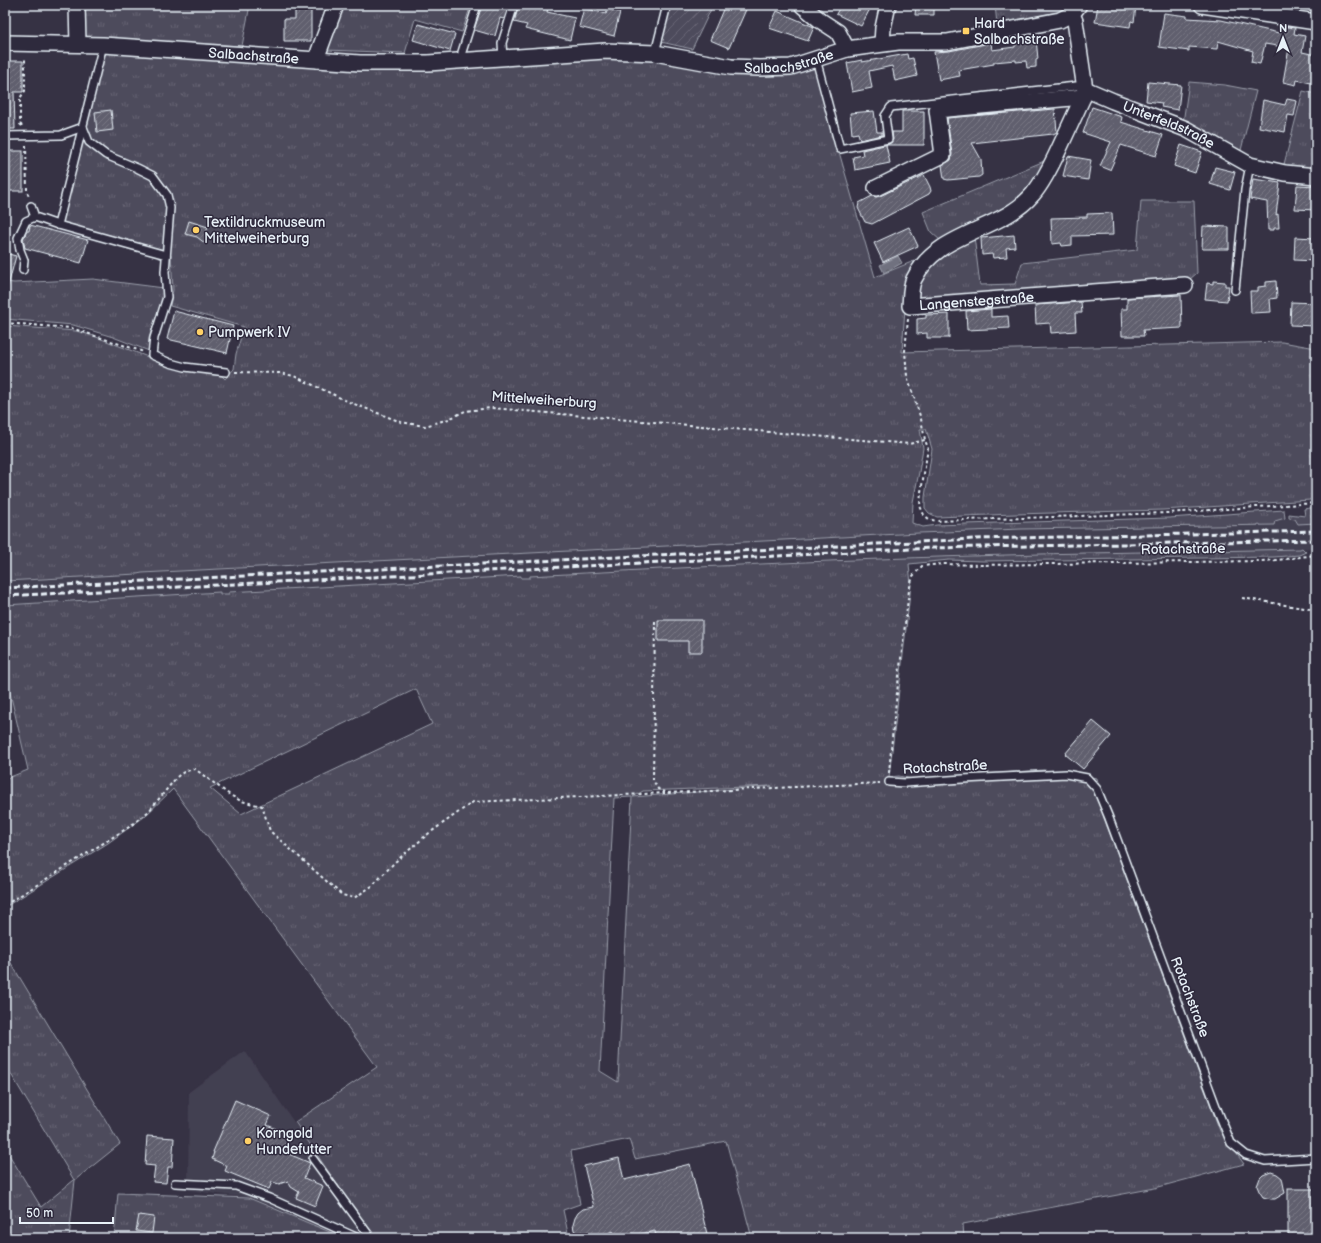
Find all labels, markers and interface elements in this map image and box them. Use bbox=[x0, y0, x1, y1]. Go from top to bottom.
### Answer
place label: Hard Salbachstraße bbox=[974, 15, 1065, 48]
north arrow bbox=[1263, 18, 1303, 58]
text: N bbox=[1279, 22, 1287, 35]
marker: Hard Salbachstraße bbox=[961, 26, 971, 36]
street label: Salbachstraße bbox=[208, 44, 299, 67]
street label: Salbachstraße bbox=[744, 45, 835, 77]
street label: Unterfeldstraße bbox=[1120, 97, 1218, 152]
place label: Textildruckmuseum Mittelweiherburg bbox=[204, 214, 325, 247]
marker: Textildruckmuseum Mittelweiherburg bbox=[191, 225, 201, 235]
street label: Langenstegstraße bbox=[919, 288, 1035, 314]
place label: Pumpwerk IV bbox=[208, 324, 291, 341]
marker: Pumpwerk IV bbox=[195, 327, 205, 337]
street label: Mittelweiherburg bbox=[491, 388, 597, 412]
street label: Rotachstraße bbox=[1140, 540, 1226, 558]
street label: Rotachstraße bbox=[902, 756, 988, 778]
street label: Rotachstraße bbox=[1167, 954, 1213, 1040]
place label: Korngold Hundefutter bbox=[256, 1125, 333, 1158]
marker: Korngold Hundefutter bbox=[243, 1136, 253, 1146]
scale bar bbox=[20, 1199, 113, 1225]
text: 50 m bbox=[26, 1206, 53, 1221]

